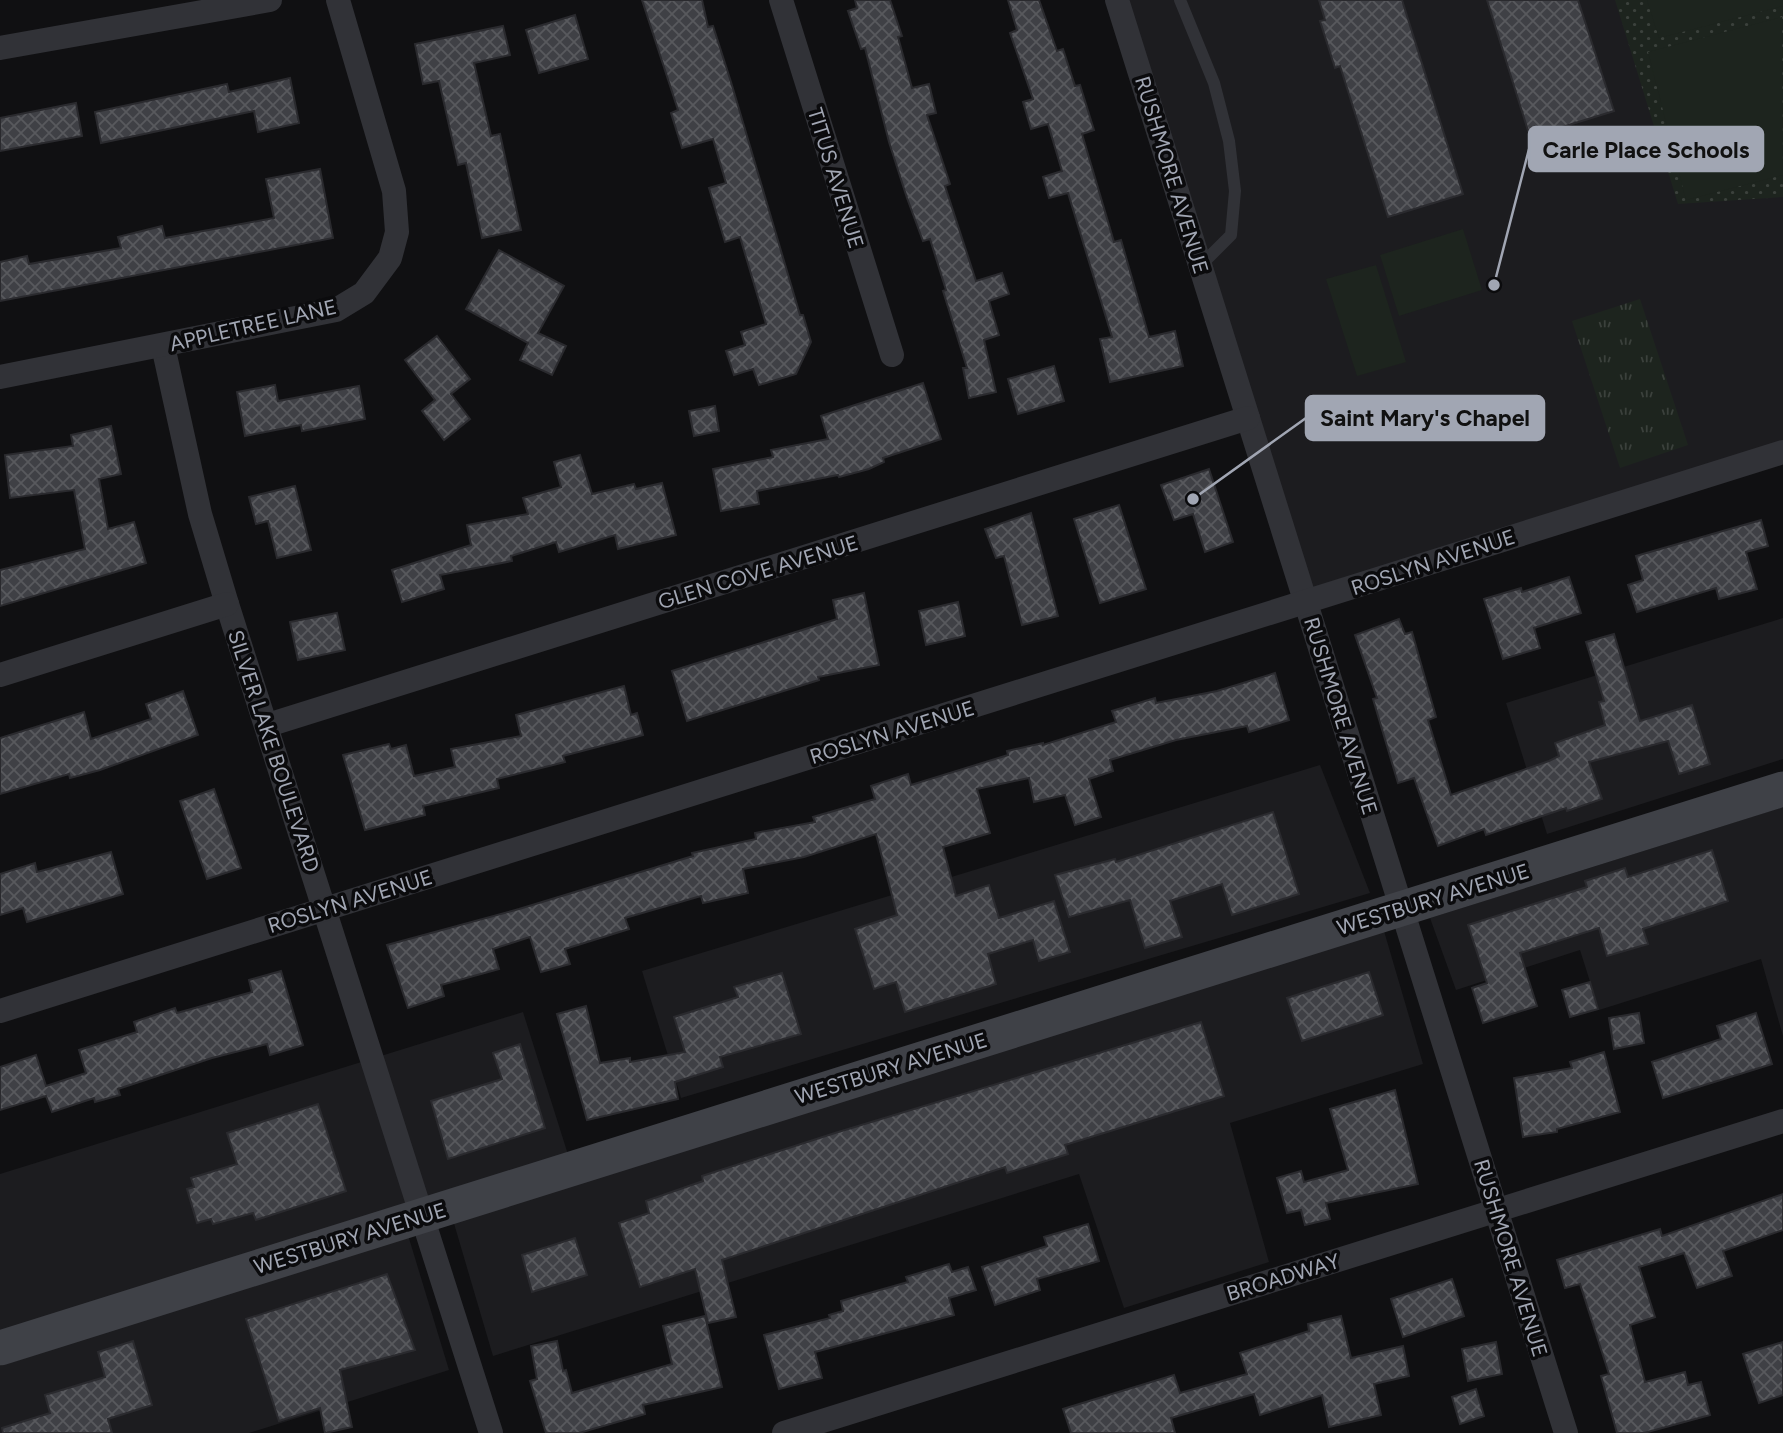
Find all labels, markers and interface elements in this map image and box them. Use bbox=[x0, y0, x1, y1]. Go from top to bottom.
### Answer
street label: RUSHMORE AVENUE bbox=[1130, 73, 1214, 277]
street label: TITUS AVENUE bbox=[803, 105, 869, 251]
callout: Carle Place Schools bbox=[1529, 127, 1763, 171]
text: Carle Place Schools bbox=[1543, 136, 1750, 164]
street label: APPLETREE LANE bbox=[167, 294, 339, 356]
callout: Saint Mary's Chapel bbox=[1306, 396, 1544, 440]
text: Saint Mary's Chapel bbox=[1320, 404, 1530, 432]
street label: ROSLYN AVENUE bbox=[1348, 524, 1518, 600]
street label: GLEN COVE AVENUE bbox=[655, 530, 861, 614]
street label: RUSHMORE AVENUE bbox=[1299, 614, 1383, 818]
street label: SILVER LAKE BOULEVARD bbox=[223, 627, 325, 875]
street label: ROSLYN AVENUE bbox=[807, 695, 977, 769]
street label: WESTBURY AVENUE bbox=[1334, 858, 1532, 940]
street label: ROSLYN AVENUE bbox=[265, 864, 435, 938]
street label: WESTBURY AVENUE bbox=[792, 1027, 990, 1109]
street label: RUSHMORE AVENUE bbox=[1469, 1156, 1553, 1360]
street label: WESTBURY AVENUE bbox=[251, 1197, 449, 1279]
street label: BROADWAY bbox=[1223, 1248, 1343, 1306]

